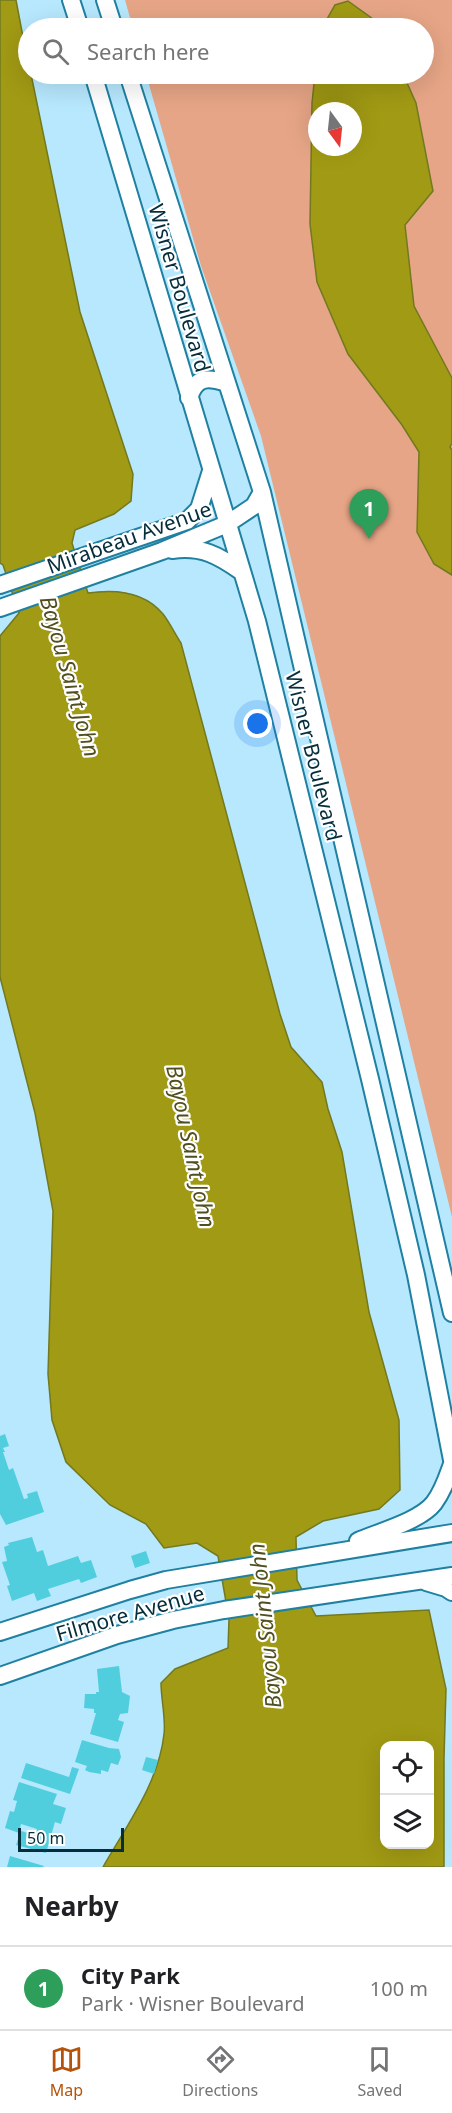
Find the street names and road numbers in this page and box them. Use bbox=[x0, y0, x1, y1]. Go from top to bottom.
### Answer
street label: Wisner Boulevard bbox=[143, 201, 217, 375]
street label: Mirabeau Avenue bbox=[43, 494, 215, 580]
street label: Wisner Boulevard bbox=[279, 668, 349, 844]
street label: Filmore Avenue bbox=[52, 1578, 208, 1648]

